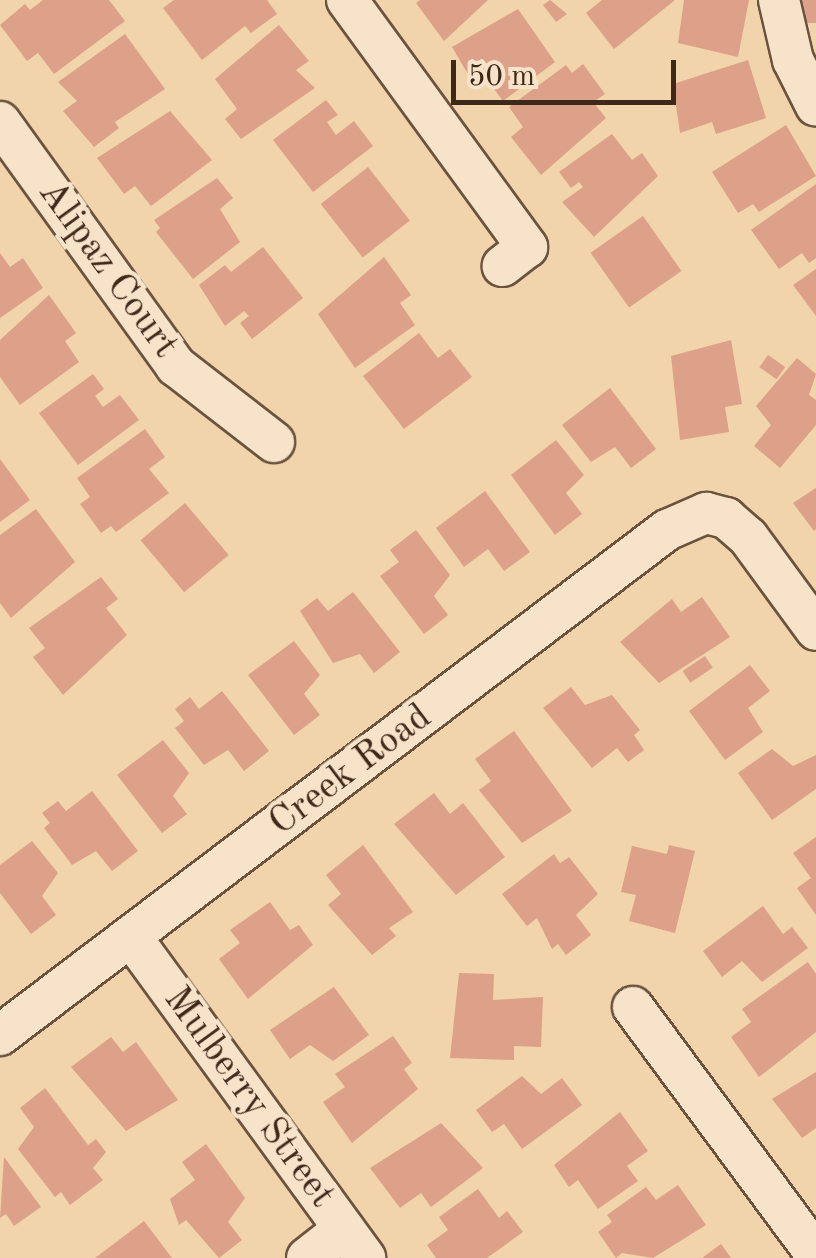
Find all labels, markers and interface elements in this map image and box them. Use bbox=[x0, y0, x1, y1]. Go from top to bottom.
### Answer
scale bar bbox=[456, 40, 681, 102]
text: 50 m bbox=[468, 62, 535, 92]
street label: Alipaz Court bbox=[27, 172, 187, 368]
street label: Creek Road bbox=[261, 695, 441, 847]
street label: Mulberry Street bbox=[153, 979, 343, 1217]

